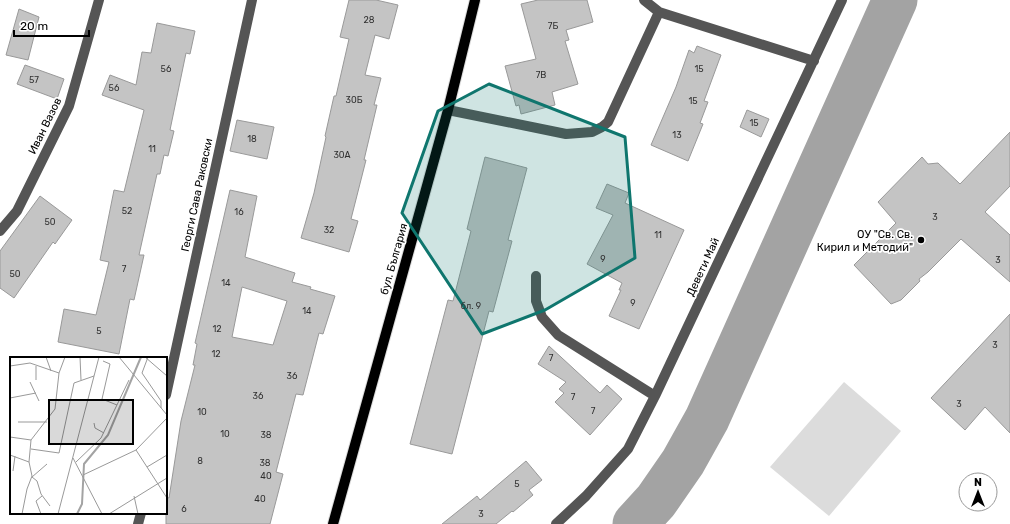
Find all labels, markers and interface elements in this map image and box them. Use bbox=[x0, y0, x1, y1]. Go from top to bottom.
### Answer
scale bar bbox=[14, 12, 89, 38]
house number: 28 bbox=[363, 15, 375, 25]
text: 20 m bbox=[20, 19, 48, 33]
house number: 7Б bbox=[548, 21, 558, 31]
house number: 56 bbox=[161, 64, 172, 74]
house number: 15 bbox=[694, 64, 704, 74]
house number: 7В bbox=[536, 70, 546, 80]
house number: 57 bbox=[29, 75, 39, 85]
house number: 56 bbox=[109, 83, 120, 93]
house number: 30Б bbox=[346, 95, 363, 105]
street label: Иван Вазов bbox=[26, 96, 64, 156]
house number: 15 bbox=[688, 96, 698, 106]
house number: 15 bbox=[749, 118, 759, 128]
house number: 13 bbox=[672, 130, 682, 140]
house number: 18 bbox=[247, 134, 257, 144]
street label: Георги Сава Раковски bbox=[179, 137, 215, 253]
house number: 11 bbox=[148, 144, 156, 154]
house number: 30А bbox=[333, 150, 351, 160]
house number: 52 bbox=[122, 206, 132, 216]
house number: 16 bbox=[234, 207, 244, 217]
house number: 3 bbox=[932, 212, 938, 222]
house number: 50 bbox=[44, 217, 56, 227]
street label: бул. България bbox=[378, 222, 410, 296]
house number: 32 bbox=[324, 225, 334, 235]
place label: ОУ "Св. Св. Кирил и Методий" bbox=[817, 228, 913, 254]
house number: 11 bbox=[654, 230, 662, 240]
marker: ОУ "Св. Св. Кирил и Методий" bbox=[916, 235, 926, 245]
street label: Девети Май bbox=[684, 236, 722, 298]
house number: 9 bbox=[600, 254, 606, 264]
house number: 3 bbox=[995, 255, 1001, 265]
house number: 7 bbox=[122, 264, 127, 274]
house number: 50 bbox=[9, 269, 21, 279]
house number: 14 bbox=[221, 278, 231, 288]
house number: 9 bbox=[630, 298, 636, 308]
house number: бл. 9 bbox=[461, 301, 481, 311]
house number: 14 bbox=[302, 306, 312, 316]
house number: 12 bbox=[212, 324, 222, 334]
house number: 5 bbox=[96, 326, 102, 336]
house number: 3 bbox=[992, 340, 998, 350]
house number: 12 bbox=[211, 349, 221, 359]
house number: 7 bbox=[549, 353, 554, 363]
inset map bbox=[10, 357, 167, 514]
house number: 36 bbox=[287, 371, 298, 381]
house number: 36 bbox=[253, 391, 264, 401]
house number: 7 bbox=[571, 392, 576, 402]
house number: 3 bbox=[956, 399, 962, 409]
house number: 7 bbox=[591, 406, 596, 416]
house number: 10 bbox=[197, 407, 207, 417]
house number: 10 bbox=[220, 429, 230, 439]
house number: 38 bbox=[260, 430, 272, 440]
house number: 8 bbox=[197, 456, 203, 466]
house number: 38 bbox=[259, 458, 271, 468]
house number: 40 bbox=[260, 471, 272, 481]
north arrow bbox=[958, 472, 998, 512]
text: N bbox=[974, 476, 982, 489]
house number: 5 bbox=[514, 479, 520, 489]
house number: 40 bbox=[254, 494, 266, 504]
house number: 6 bbox=[181, 504, 187, 514]
house number: 3 bbox=[478, 509, 484, 519]

